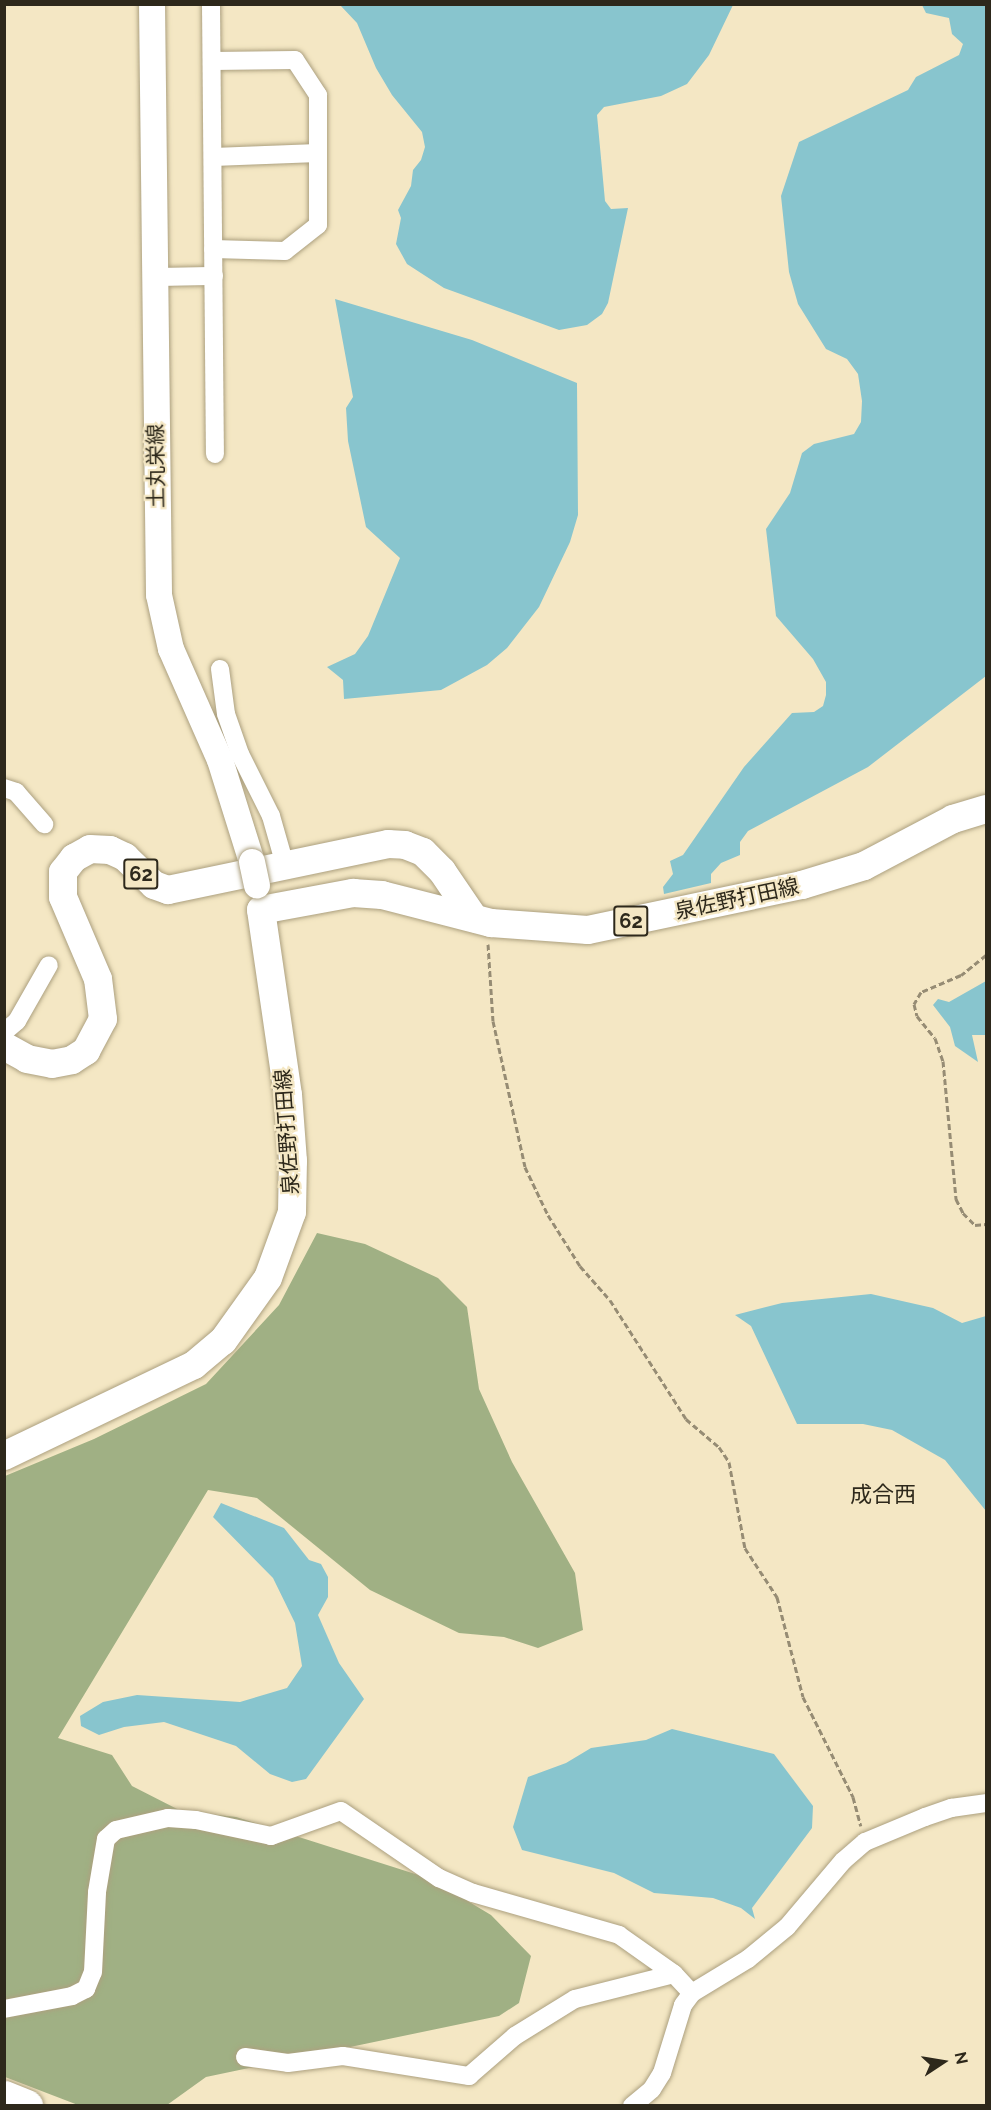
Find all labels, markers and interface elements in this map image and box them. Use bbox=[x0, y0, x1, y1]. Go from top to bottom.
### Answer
street label: 土丸栄線 bbox=[143, 424, 169, 508]
road number: 62 bbox=[123, 857, 159, 891]
street label: 泉佐野打田線 bbox=[673, 874, 801, 924]
road number: 62 bbox=[613, 904, 649, 938]
street label: 泉佐野打田線 bbox=[270, 1068, 304, 1196]
district label: 成合西 bbox=[850, 1482, 916, 1508]
north arrow bbox=[913, 2032, 973, 2092]
text: N bbox=[951, 2050, 972, 2066]

